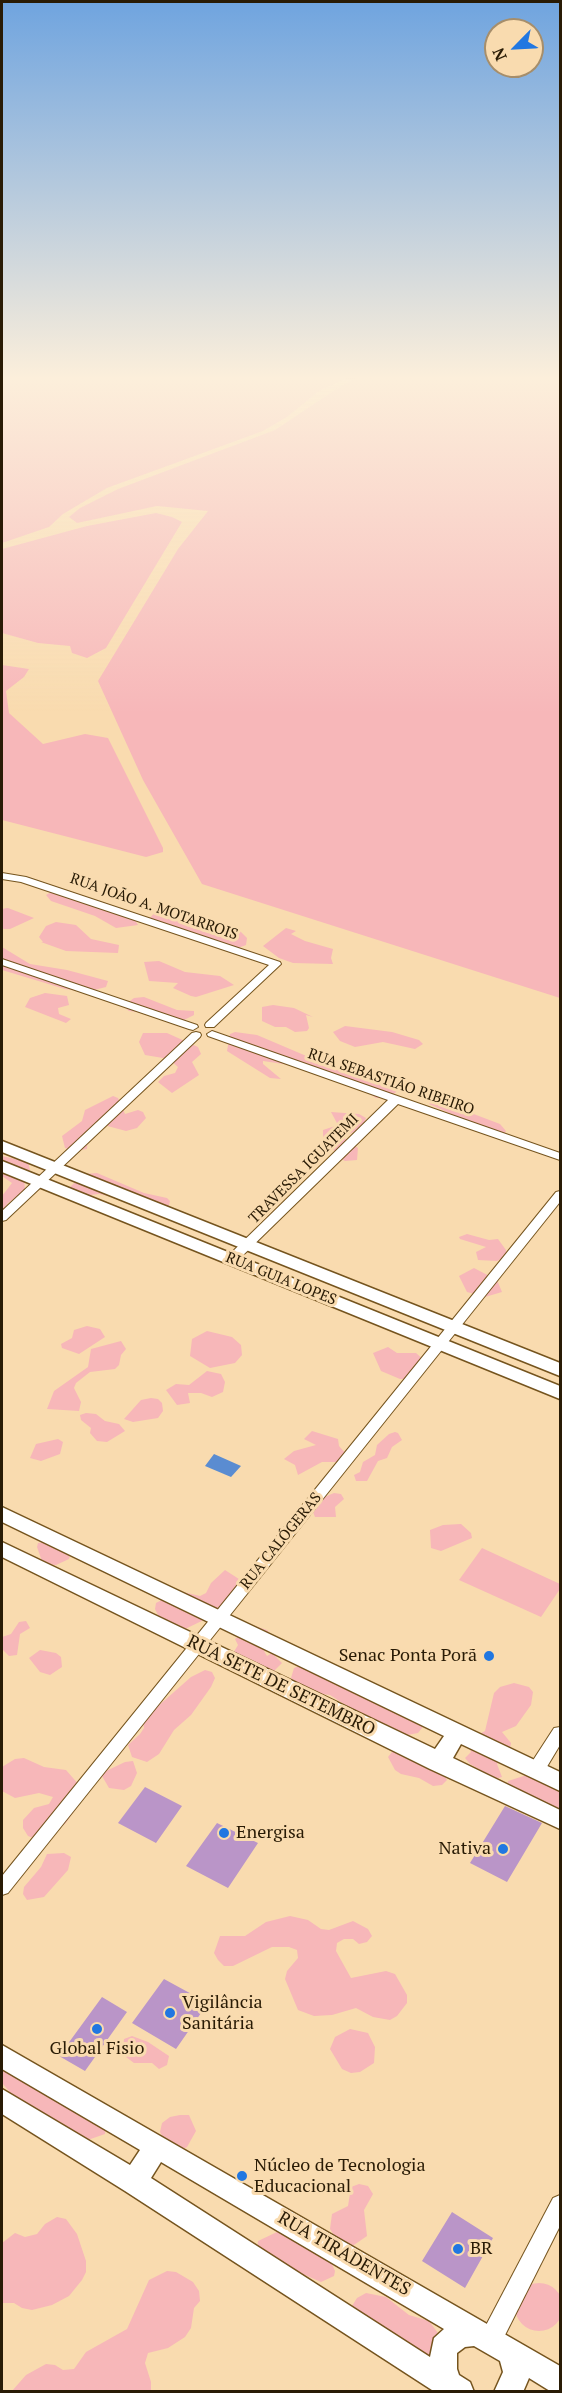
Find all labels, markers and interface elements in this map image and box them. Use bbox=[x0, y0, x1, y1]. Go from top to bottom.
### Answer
north arrow bbox=[484, 18, 544, 78]
text: N bbox=[487, 44, 512, 65]
street label: RUA JOÃO A. MOTARROIS bbox=[68, 870, 240, 944]
street label: RUA SEBASTIÃO RIBEIRO bbox=[305, 1045, 477, 1119]
street label: TRAVESSA IGUATEMI bbox=[245, 1110, 363, 1228]
street label: RUA GUIA LOPES bbox=[223, 1249, 339, 1309]
street label: RUA CALÓGERAS bbox=[237, 1489, 325, 1593]
street label: RUA SETE DE SETEMBRO bbox=[183, 1631, 379, 1741]
place label: Senac Ponta Porã bbox=[339, 1645, 477, 1667]
marker: Senac Ponta Porã bbox=[482, 1649, 496, 1663]
place label: Energisa bbox=[236, 1822, 305, 1844]
marker: Energisa bbox=[217, 1826, 231, 1840]
place label: Nativa bbox=[438, 1838, 491, 1860]
marker: Nativa bbox=[496, 1842, 510, 1856]
place label: Vigilância Sanitária bbox=[182, 1992, 263, 2034]
marker: Vigilância Sanitária bbox=[163, 2006, 177, 2020]
marker: Global Fisio bbox=[90, 2022, 104, 2036]
place label: Global Fisio bbox=[50, 2038, 144, 2060]
place label: Núcleo de Tecnologia Educacional bbox=[254, 2155, 426, 2198]
marker: Núcleo de Tecnologia Educacional bbox=[235, 2169, 249, 2183]
street label: RUA TIRADENTES bbox=[274, 2207, 414, 2301]
place label: BR bbox=[470, 2238, 493, 2260]
marker: BR bbox=[451, 2242, 465, 2256]

